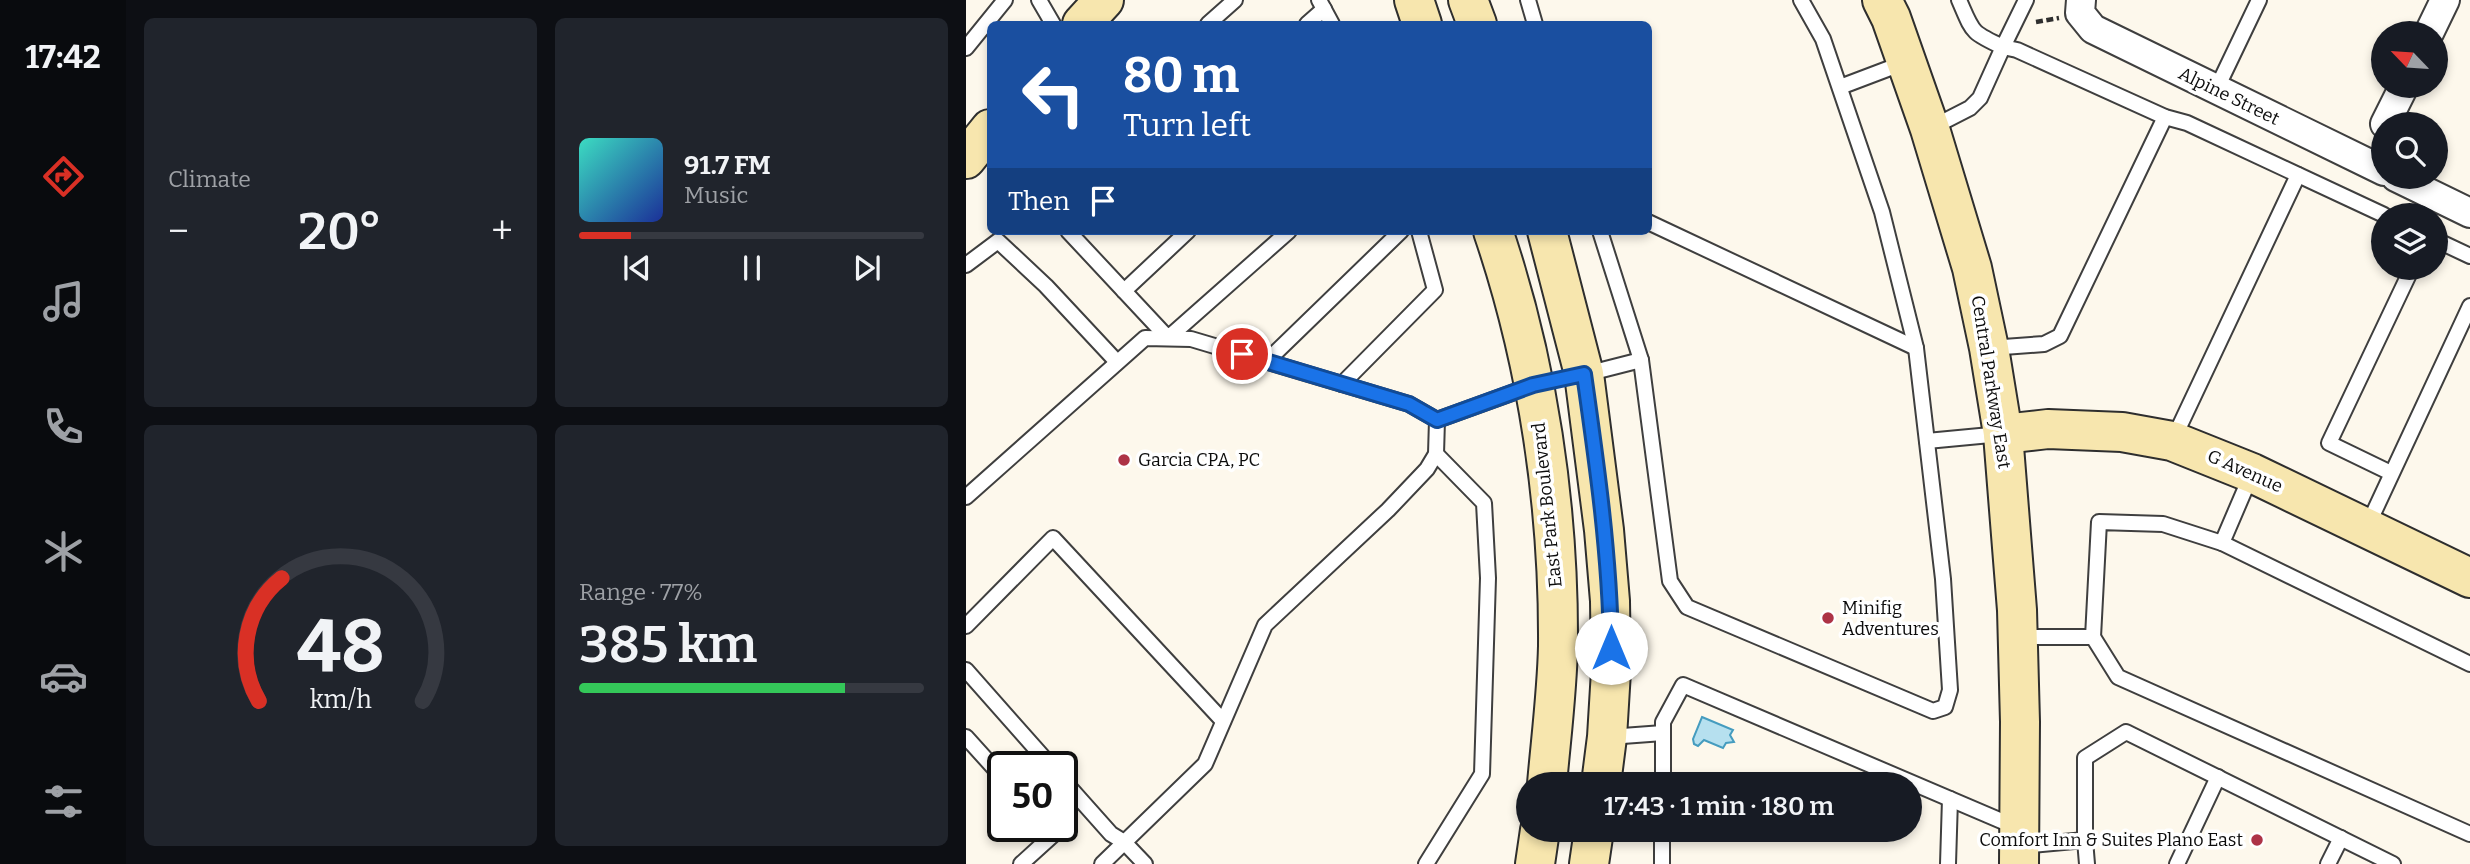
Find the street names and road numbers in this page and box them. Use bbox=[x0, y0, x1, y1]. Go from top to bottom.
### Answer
street label: Alpine Street bbox=[2175, 62, 2283, 130]
street label: Central Parkway East bbox=[1966, 294, 2016, 471]
street label: East Park Boulevard bbox=[1527, 421, 1567, 589]
street label: G Avenue bbox=[2204, 445, 2286, 497]

